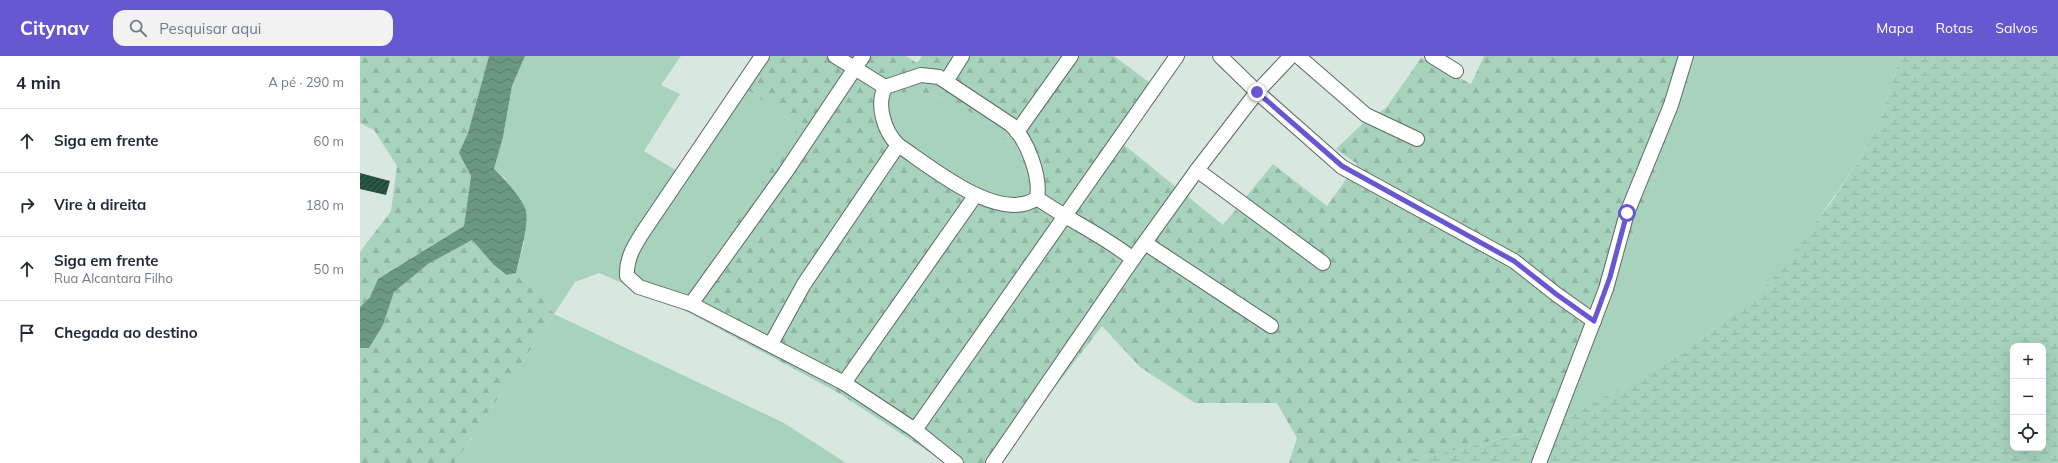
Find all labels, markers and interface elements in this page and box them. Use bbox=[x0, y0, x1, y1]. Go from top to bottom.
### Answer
search box bbox=[113, 10, 393, 46]
text: Citynav bbox=[20, 16, 89, 40]
icon: search bbox=[127, 17, 149, 39]
text: Pesquisar aqui bbox=[159, 19, 261, 38]
text: Mapa bbox=[1876, 19, 1914, 37]
text: Rotas bbox=[1936, 19, 1973, 37]
text: Salvos bbox=[1995, 19, 2038, 37]
text: 4 min bbox=[16, 72, 61, 93]
text: A pé · 290 m bbox=[268, 74, 344, 90]
route end bbox=[1248, 83, 1266, 101]
icon: ahead bbox=[16, 130, 38, 152]
text: Siga em frente bbox=[54, 131, 159, 150]
text: 60 m bbox=[314, 133, 344, 149]
icon: right bbox=[16, 194, 38, 216]
text: Vire à direita bbox=[54, 195, 146, 214]
text: 180 m bbox=[306, 197, 344, 213]
route start bbox=[1618, 204, 1636, 222]
text: Siga em frente bbox=[54, 251, 159, 270]
icon: ahead bbox=[16, 258, 38, 280]
text: 50 m bbox=[314, 261, 344, 277]
text: Rua Alcantara Filho bbox=[54, 270, 173, 286]
icon: arrive bbox=[16, 322, 38, 344]
text: Chegada ao destino bbox=[54, 323, 198, 342]
map controls bbox=[2010, 343, 2046, 451]
button: + bbox=[2010, 343, 2046, 379]
button: − bbox=[2010, 379, 2046, 415]
button: locate bbox=[2010, 415, 2046, 451]

